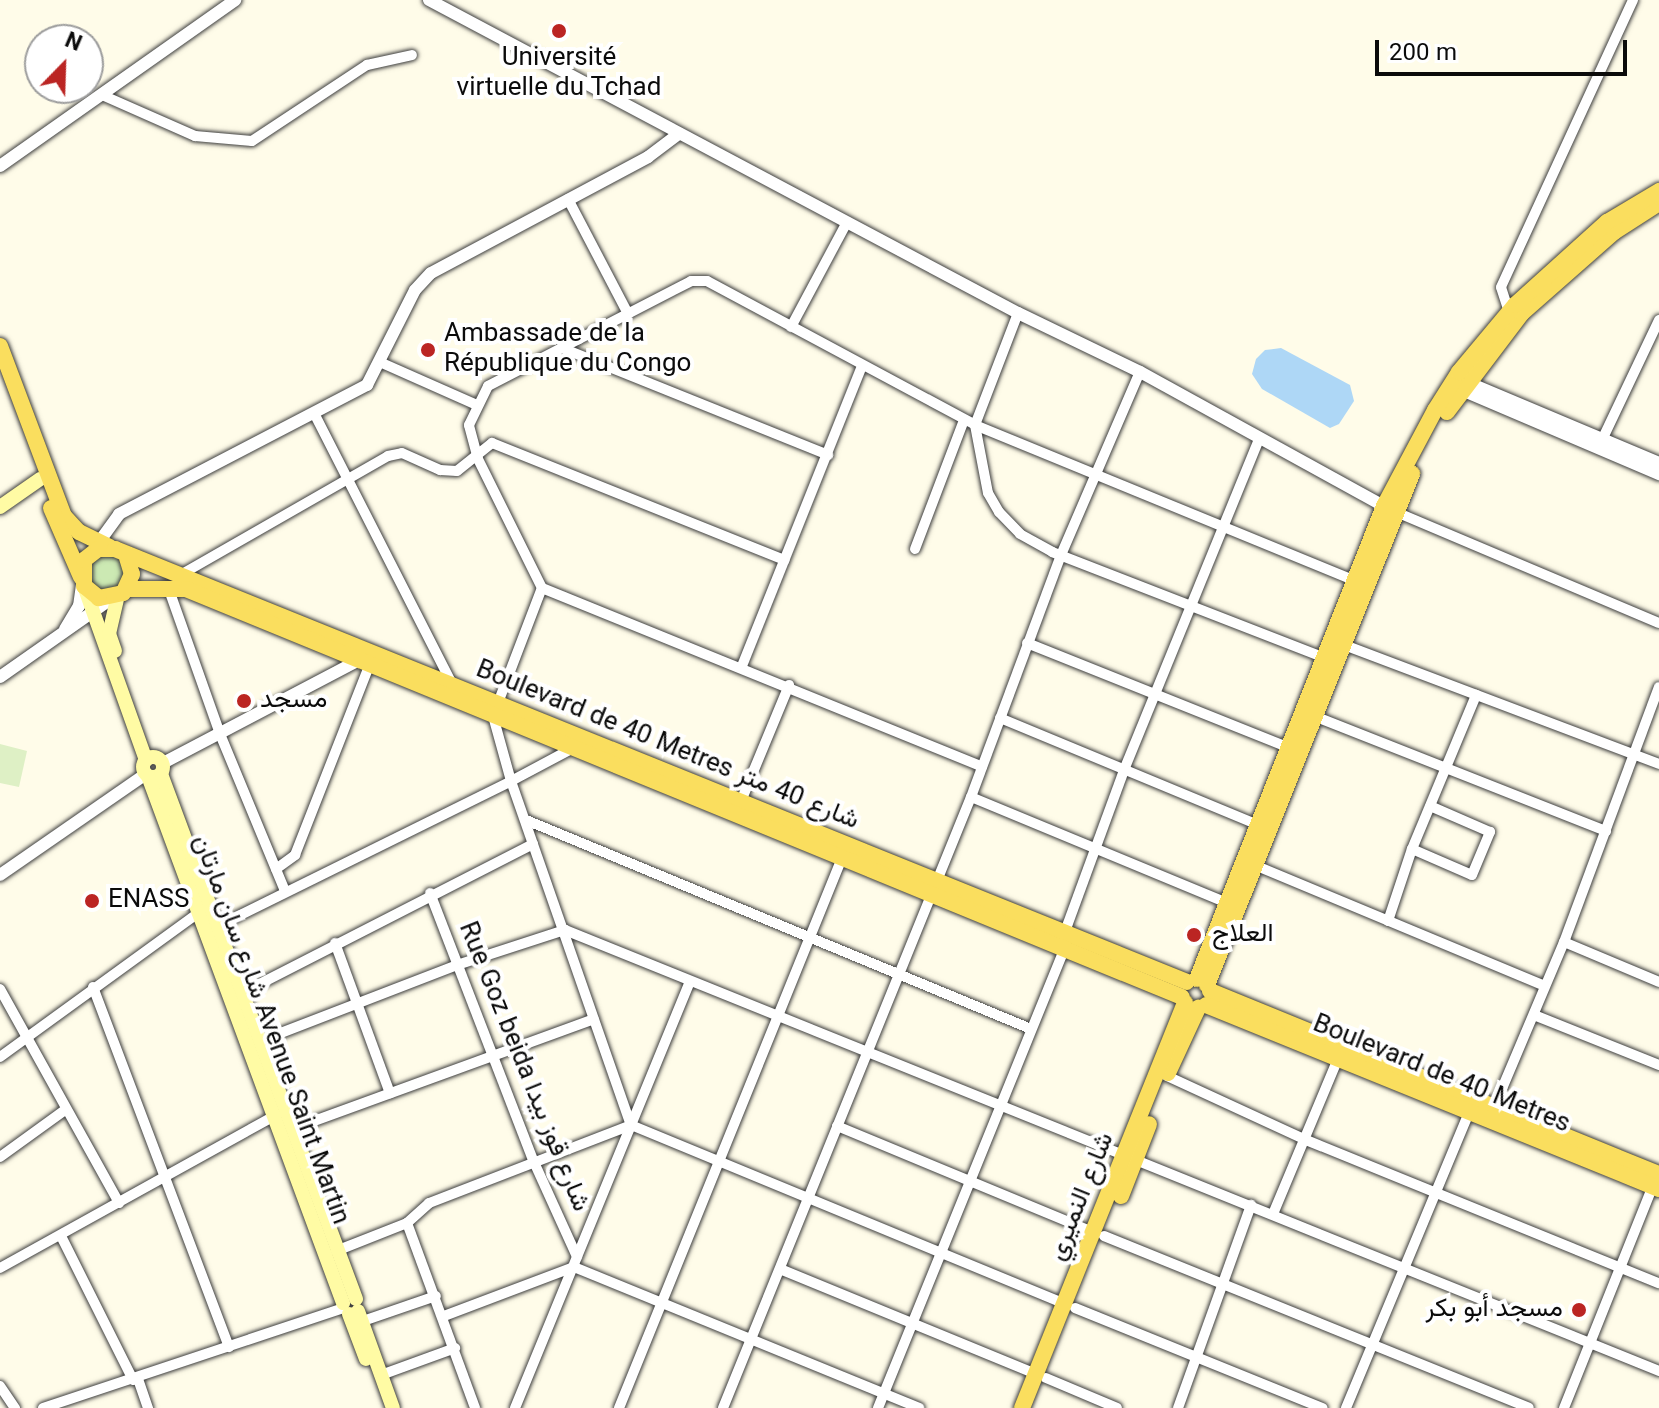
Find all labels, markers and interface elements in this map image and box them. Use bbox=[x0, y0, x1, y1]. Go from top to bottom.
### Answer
marker: Université virtuelle du Tchad bbox=[550, 22, 568, 40]
north arrow bbox=[24, 24, 104, 104]
text: N bbox=[59, 24, 87, 62]
scale bar bbox=[1379, 24, 1631, 74]
text: 200 m bbox=[1389, 35, 1457, 73]
place label: Université virtuelle du Tchad bbox=[456, 43, 662, 104]
place label: Ambassade de la République du Congo bbox=[444, 319, 691, 380]
marker: Ambassade de la République du Congo bbox=[419, 341, 437, 359]
street label: Boulevard de 40 Metres شارع 40 متر bbox=[471, 655, 863, 837]
place label: مسجد bbox=[260, 685, 327, 717]
marker: مسجد bbox=[235, 692, 253, 710]
street label: شارع سان مارتان Avenue Saint Martin bbox=[185, 831, 355, 1229]
place label: ENASS bbox=[108, 885, 189, 917]
marker: ENASS bbox=[83, 892, 101, 910]
street label: Rue Goz beida شارع قوز بيدا bbox=[451, 918, 595, 1216]
place label: العلاج bbox=[1212, 919, 1273, 951]
marker: العلاج bbox=[1183, 924, 1205, 946]
street label: Boulevard de 40 Metres bbox=[1308, 1009, 1574, 1141]
street label: شارع النميري bbox=[1042, 1128, 1122, 1266]
place label: مسجد أبو بكر bbox=[1425, 1294, 1563, 1326]
marker: مسجد أبو بكر bbox=[1570, 1301, 1588, 1319]

